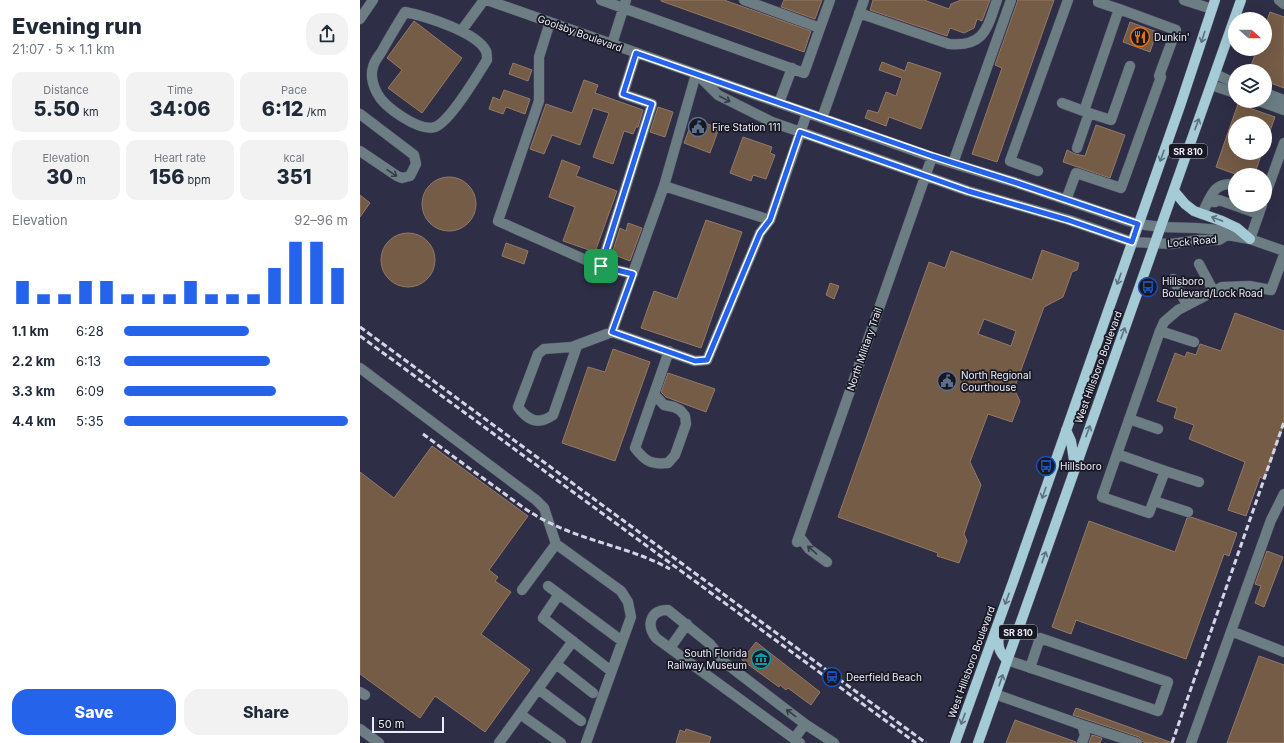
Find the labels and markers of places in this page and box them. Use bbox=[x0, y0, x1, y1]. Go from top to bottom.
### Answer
restaurant icon: Dunkin' bbox=[1129, 26, 1151, 48]
place label: Dunkin' bbox=[1154, 31, 1190, 43]
public building icon: Fire Station 111 bbox=[687, 116, 709, 138]
place label: Fire Station 111 bbox=[712, 121, 781, 133]
pin bbox=[584, 249, 618, 283]
place label: Hillsboro Boulevard/Lock Road bbox=[1162, 275, 1263, 299]
bus stop icon: Hillsboro Boulevard/Lock Road bbox=[1137, 276, 1159, 298]
place label: North Regional Courthouse bbox=[961, 369, 1031, 393]
public building icon: North Regional Courthouse bbox=[936, 370, 958, 392]
bus stop icon: Hillsboro bbox=[1035, 455, 1057, 477]
place label: Hillsboro bbox=[1060, 460, 1102, 472]
place label: South Florida Railway Museum bbox=[667, 647, 747, 671]
museum icon: South Florida Railway Museum bbox=[750, 648, 772, 670]
station icon: Deerfield Beach bbox=[821, 666, 843, 688]
place label: Deerfield Beach bbox=[846, 671, 922, 683]

